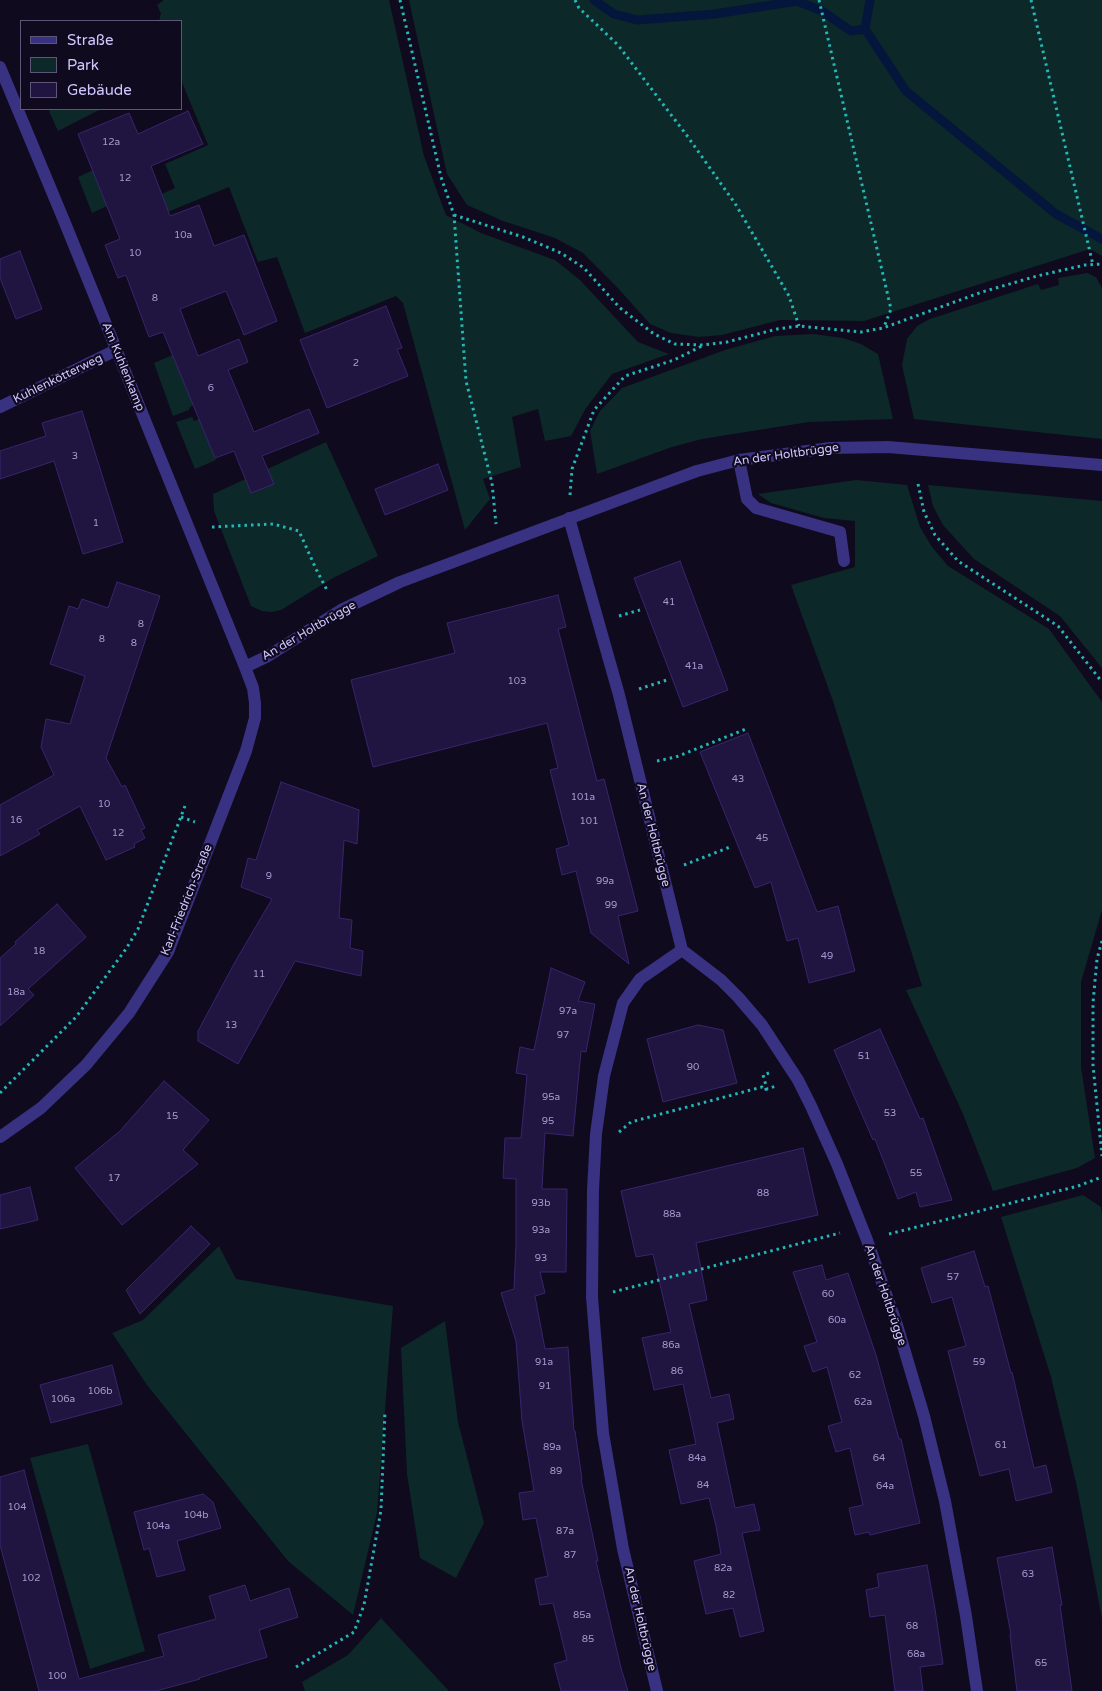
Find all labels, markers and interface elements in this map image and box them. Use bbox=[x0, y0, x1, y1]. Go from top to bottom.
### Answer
legend bbox=[20, 20, 182, 110]
text: Straße bbox=[67, 31, 113, 49]
text: Park bbox=[67, 56, 99, 74]
text: Gebäude bbox=[67, 81, 132, 99]
house number: 12a bbox=[102, 136, 120, 148]
house number: 12 bbox=[119, 172, 131, 184]
house number: 10a bbox=[174, 229, 192, 241]
house number: 10 bbox=[129, 247, 141, 259]
house number: 8 bbox=[152, 292, 158, 304]
street label: Am Kuhlenkamp bbox=[99, 320, 147, 414]
street label: Kuhlenkötterweg bbox=[11, 351, 105, 407]
house number: 2 bbox=[353, 357, 359, 369]
house number: 6 bbox=[208, 382, 214, 394]
street label: An der Holtbrügge bbox=[732, 440, 840, 470]
house number: 3 bbox=[72, 450, 78, 462]
house number: 1 bbox=[93, 517, 99, 529]
house number: 41 bbox=[663, 596, 675, 608]
street label: An der Holtbrügge bbox=[259, 598, 359, 664]
house number: 8 bbox=[138, 618, 144, 630]
house number: 8 bbox=[99, 633, 105, 645]
house number: 8 bbox=[131, 637, 137, 649]
house number: 41a bbox=[685, 660, 703, 672]
house number: 103 bbox=[508, 675, 526, 687]
house number: 43 bbox=[732, 773, 744, 785]
street label: An der Holtbrügge bbox=[633, 782, 673, 888]
house number: 101a bbox=[571, 791, 595, 803]
house number: 10 bbox=[98, 798, 110, 810]
house number: 16 bbox=[10, 814, 22, 826]
house number: 101 bbox=[580, 815, 598, 827]
house number: 12 bbox=[112, 827, 124, 839]
house number: 45 bbox=[756, 832, 768, 844]
street label: Karl-Friedrich-Straße bbox=[158, 842, 216, 958]
house number: 9 bbox=[266, 870, 272, 882]
house number: 99a bbox=[596, 875, 614, 887]
house number: 99 bbox=[605, 899, 617, 911]
house number: 18 bbox=[33, 945, 45, 957]
house number: 49 bbox=[821, 950, 833, 962]
house number: 11 bbox=[253, 968, 265, 980]
house number: 18a bbox=[7, 986, 25, 998]
house number: 97a bbox=[559, 1005, 577, 1017]
house number: 13 bbox=[225, 1019, 237, 1031]
house number: 97 bbox=[557, 1029, 569, 1041]
house number: 51 bbox=[858, 1050, 870, 1062]
house number: 90 bbox=[687, 1061, 699, 1073]
house number: 95a bbox=[542, 1091, 560, 1103]
house number: 53 bbox=[884, 1107, 896, 1119]
house number: 15 bbox=[166, 1110, 178, 1122]
house number: 95 bbox=[542, 1115, 554, 1127]
house number: 55 bbox=[910, 1167, 922, 1179]
house number: 17 bbox=[108, 1172, 120, 1184]
house number: 88 bbox=[757, 1187, 769, 1199]
house number: 93b bbox=[532, 1197, 550, 1209]
house number: 88a bbox=[663, 1208, 681, 1220]
house number: 93a bbox=[532, 1224, 550, 1236]
street label: An der Holtbrügge bbox=[861, 1242, 909, 1348]
house number: 93 bbox=[535, 1252, 547, 1264]
house number: 57 bbox=[947, 1271, 959, 1283]
house number: 60 bbox=[822, 1288, 834, 1300]
house number: 60a bbox=[828, 1314, 846, 1326]
house number: 86a bbox=[662, 1339, 680, 1351]
house number: 91a bbox=[535, 1356, 553, 1368]
house number: 59 bbox=[973, 1356, 985, 1368]
house number: 86 bbox=[671, 1365, 683, 1377]
house number: 62 bbox=[849, 1369, 861, 1381]
house number: 91 bbox=[539, 1380, 551, 1392]
house number: 106b bbox=[87, 1385, 113, 1397]
house number: 106a bbox=[51, 1393, 75, 1405]
house number: 62a bbox=[854, 1396, 872, 1408]
house number: 61 bbox=[995, 1439, 1007, 1451]
house number: 89a bbox=[543, 1441, 561, 1453]
house number: 84a bbox=[688, 1452, 706, 1464]
house number: 64 bbox=[873, 1452, 885, 1464]
house number: 89 bbox=[550, 1465, 562, 1477]
house number: 84 bbox=[697, 1479, 709, 1491]
house number: 64a bbox=[876, 1480, 894, 1492]
house number: 104 bbox=[8, 1501, 26, 1513]
house number: 104b bbox=[183, 1509, 209, 1521]
house number: 104a bbox=[146, 1520, 170, 1532]
house number: 87a bbox=[556, 1525, 574, 1537]
house number: 87 bbox=[564, 1549, 576, 1561]
house number: 82a bbox=[714, 1562, 732, 1574]
street label: An der Holtbrügge bbox=[621, 1565, 659, 1673]
house number: 63 bbox=[1022, 1568, 1034, 1580]
house number: 102 bbox=[22, 1572, 40, 1584]
house number: 82 bbox=[723, 1589, 735, 1601]
house number: 85a bbox=[573, 1609, 591, 1621]
house number: 68 bbox=[906, 1620, 918, 1632]
house number: 85 bbox=[582, 1633, 594, 1645]
house number: 68a bbox=[907, 1648, 925, 1660]
house number: 65 bbox=[1035, 1657, 1047, 1669]
house number: 100 bbox=[48, 1670, 66, 1682]

